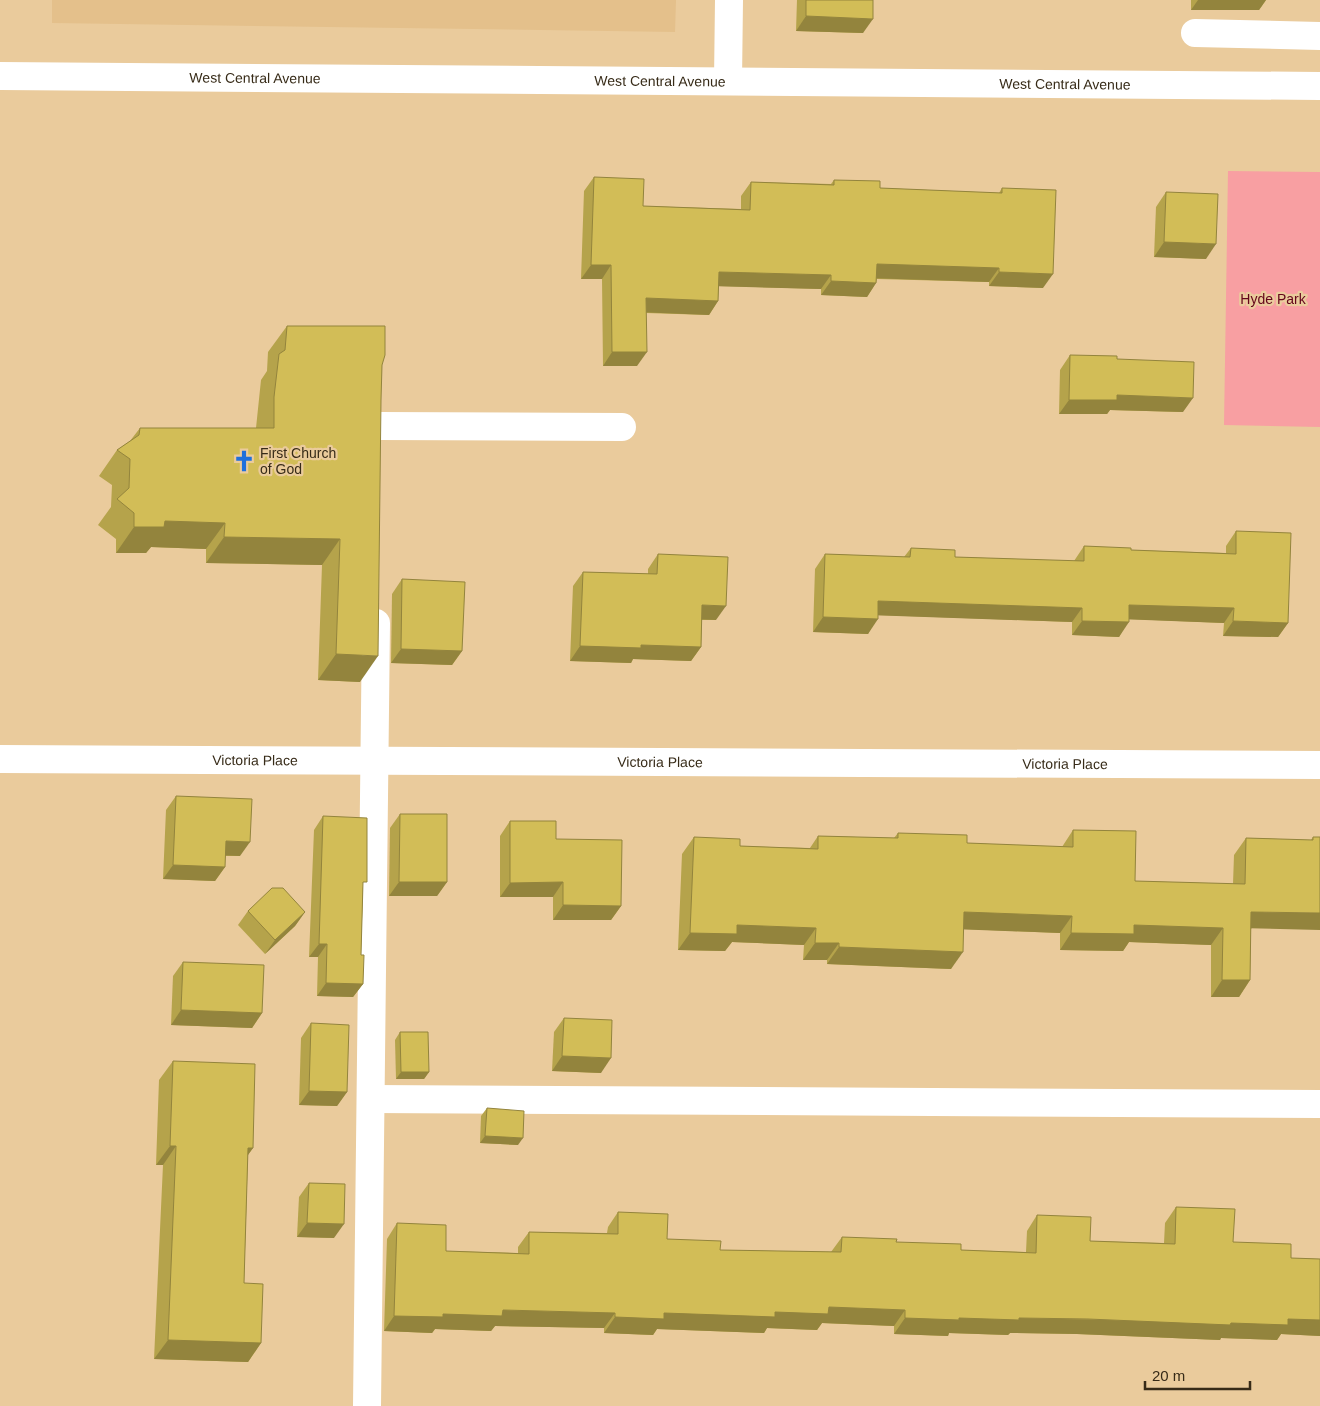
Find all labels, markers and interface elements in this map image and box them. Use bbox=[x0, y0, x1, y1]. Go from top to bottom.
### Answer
street label: West Central Avenue bbox=[189, 69, 321, 86]
street label: West Central Avenue bbox=[594, 73, 726, 89]
street label: West Central Avenue bbox=[999, 76, 1131, 93]
park label: Hyde Park bbox=[1240, 291, 1307, 307]
place label: First Church of God bbox=[260, 445, 336, 477]
church icon: First Church of God bbox=[231, 448, 257, 474]
street label: Victoria Place bbox=[212, 752, 298, 768]
street label: Victoria Place bbox=[617, 754, 703, 770]
street label: Victoria Place bbox=[1022, 756, 1108, 772]
scale bar bbox=[1145, 1358, 1250, 1390]
text: 20 m bbox=[1152, 1367, 1185, 1384]

